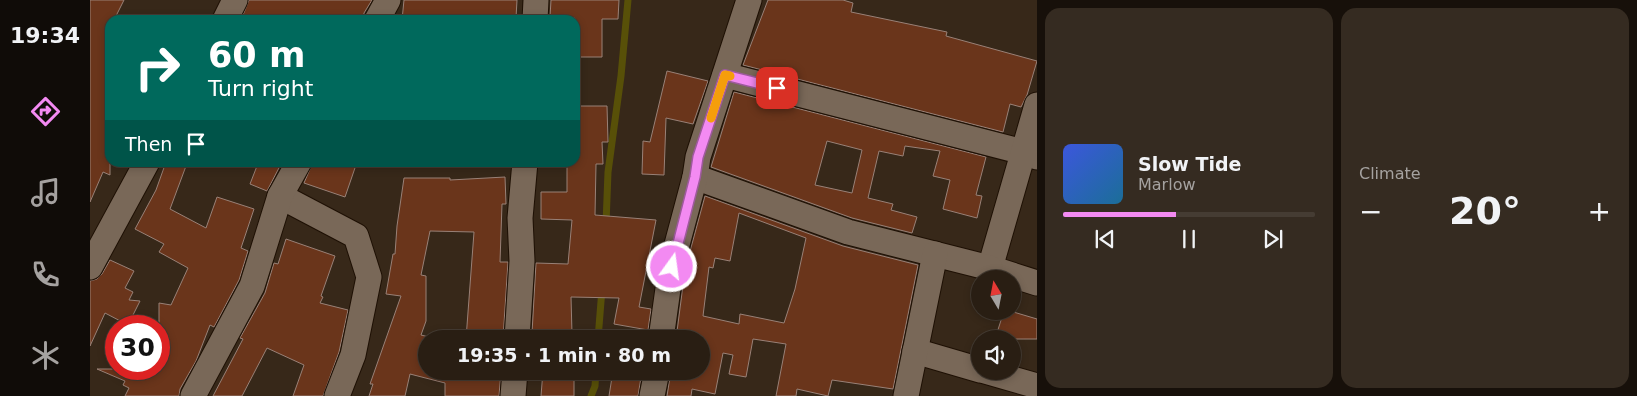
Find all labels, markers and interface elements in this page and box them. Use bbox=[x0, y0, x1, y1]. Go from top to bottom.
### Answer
text: 19:34 bbox=[10, 23, 80, 48]
icon: right bbox=[125, 35, 190, 100]
text: 60 m bbox=[208, 35, 305, 75]
pin bbox=[756, 67, 798, 109]
icon: arrive bbox=[763, 74, 791, 102]
text: Turn right bbox=[208, 76, 313, 101]
icon: directions bbox=[28, 94, 63, 129]
icon: arrive bbox=[182, 130, 210, 158]
text: Then bbox=[125, 133, 172, 155]
text: Slow Tide bbox=[1138, 153, 1241, 175]
text: Climate bbox=[1359, 164, 1421, 183]
icon: music bbox=[28, 175, 63, 210]
text: Marlow bbox=[1138, 175, 1196, 194]
text: 20° bbox=[1449, 189, 1521, 233]
text: − bbox=[1359, 195, 1382, 228]
text: + bbox=[1588, 195, 1611, 228]
icon: previous bbox=[1091, 225, 1119, 253]
icon: pause bbox=[1175, 225, 1203, 253]
icon: next bbox=[1259, 225, 1287, 253]
position arrow bbox=[645, 240, 697, 292]
icon: phone bbox=[28, 257, 63, 292]
north arrow bbox=[971, 270, 1021, 320]
map controls bbox=[971, 270, 1021, 380]
speed limit sign: 30 bbox=[105, 315, 170, 380]
button: sound bbox=[971, 330, 1021, 380]
icon: climate bbox=[28, 338, 63, 373]
text: 19:35 · 1 min · 80 m bbox=[457, 344, 671, 366]

